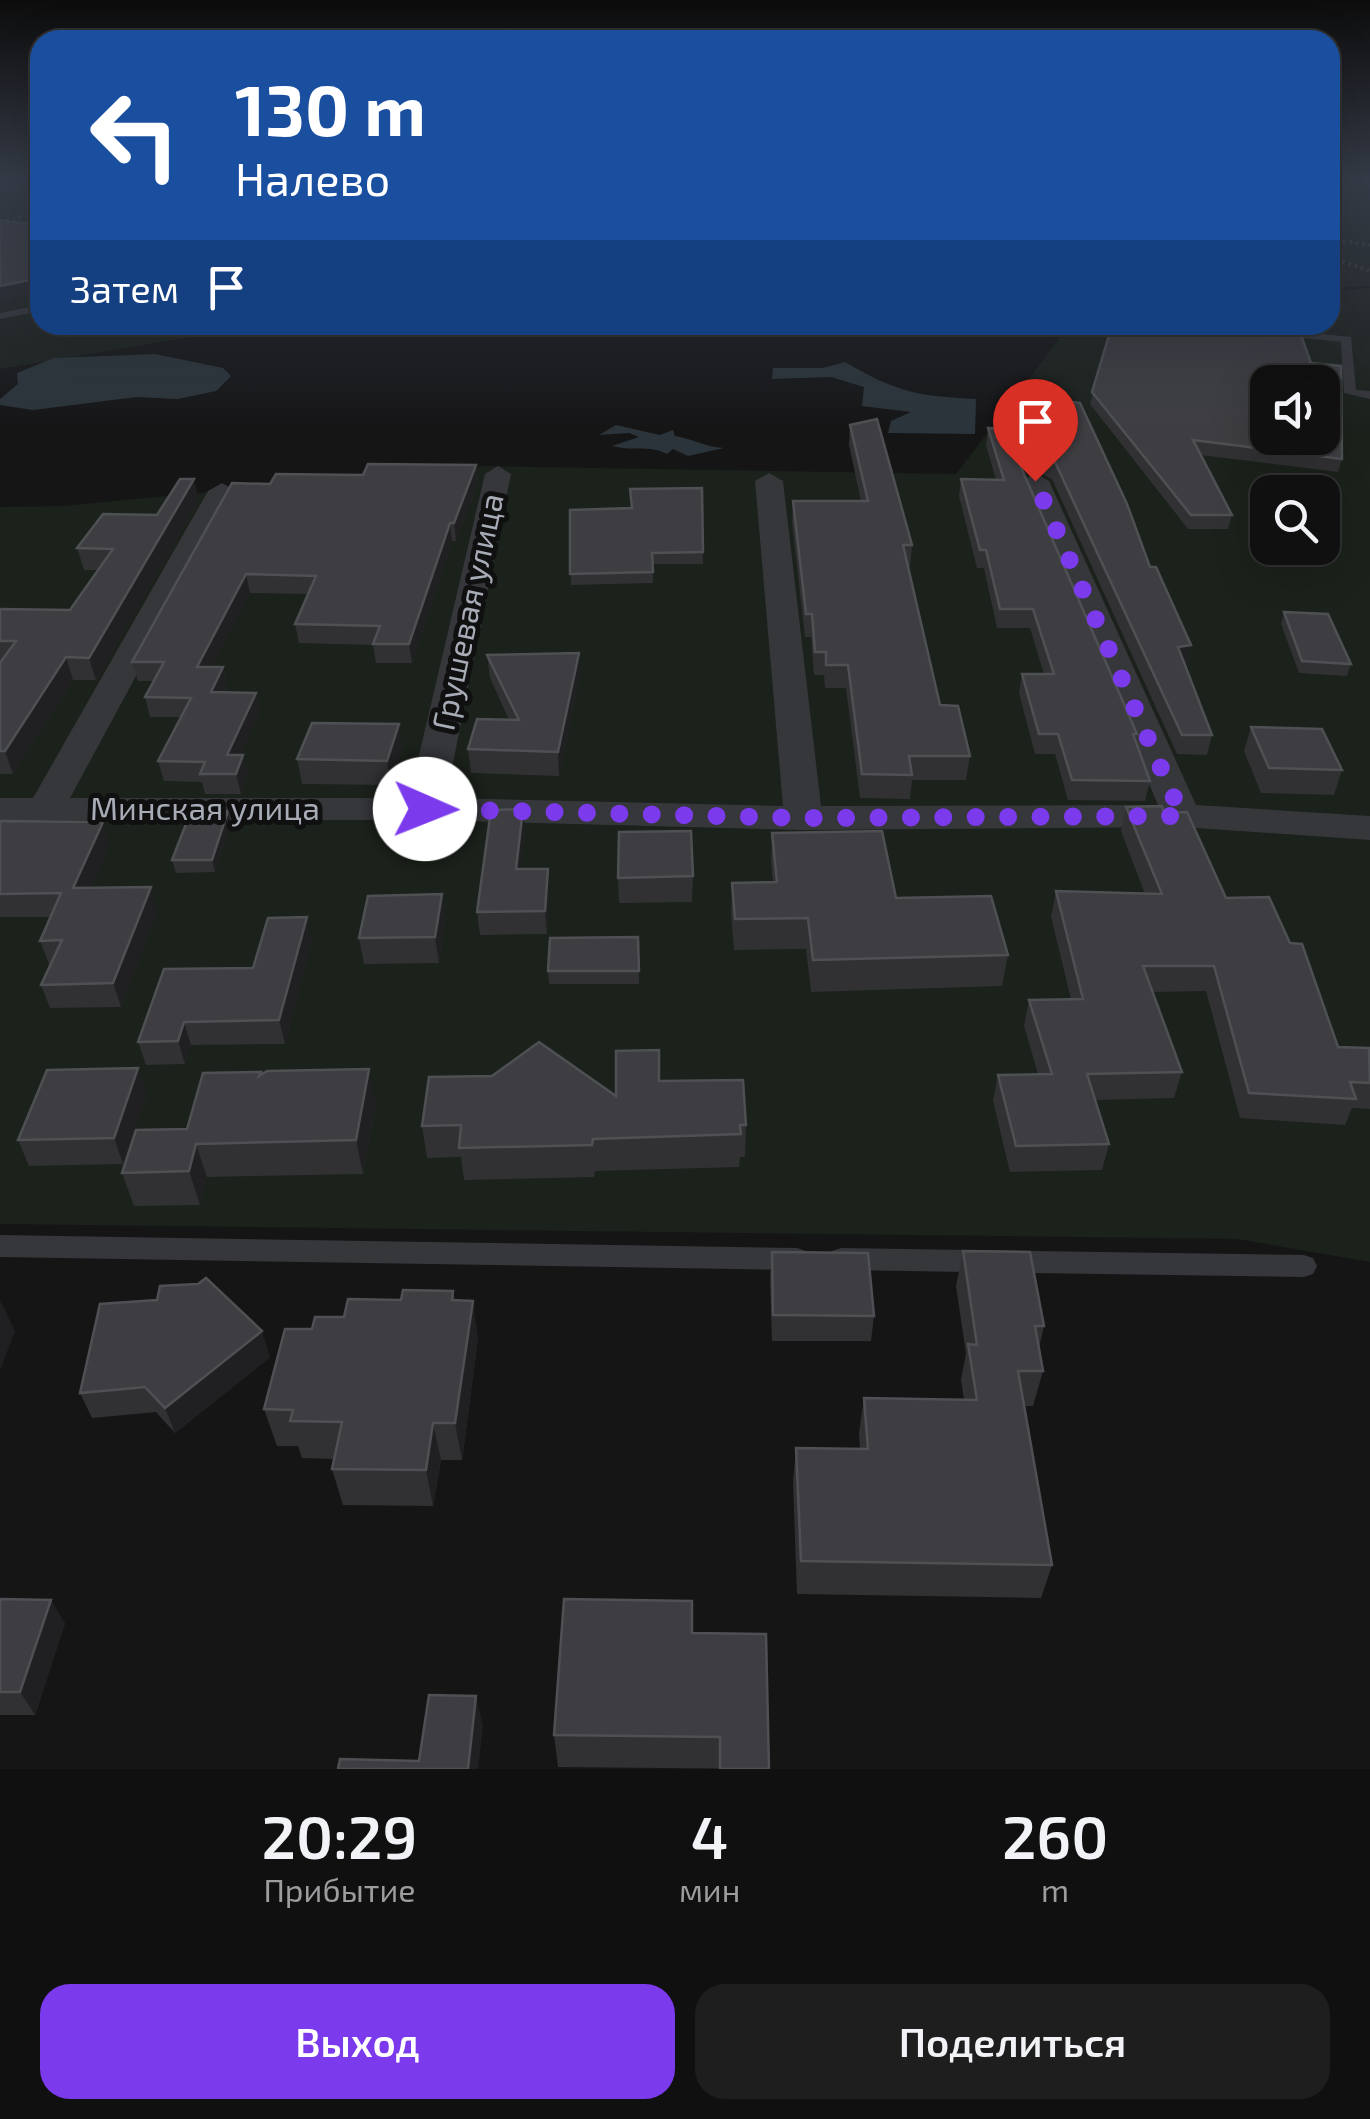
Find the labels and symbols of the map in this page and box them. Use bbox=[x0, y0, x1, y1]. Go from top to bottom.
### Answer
pin bbox=[993, 379, 1078, 482]
street label: Грушевая улица bbox=[422, 490, 511, 734]
position arrow bbox=[373, 757, 477, 861]
street label: Минская улица bbox=[90, 788, 320, 827]

